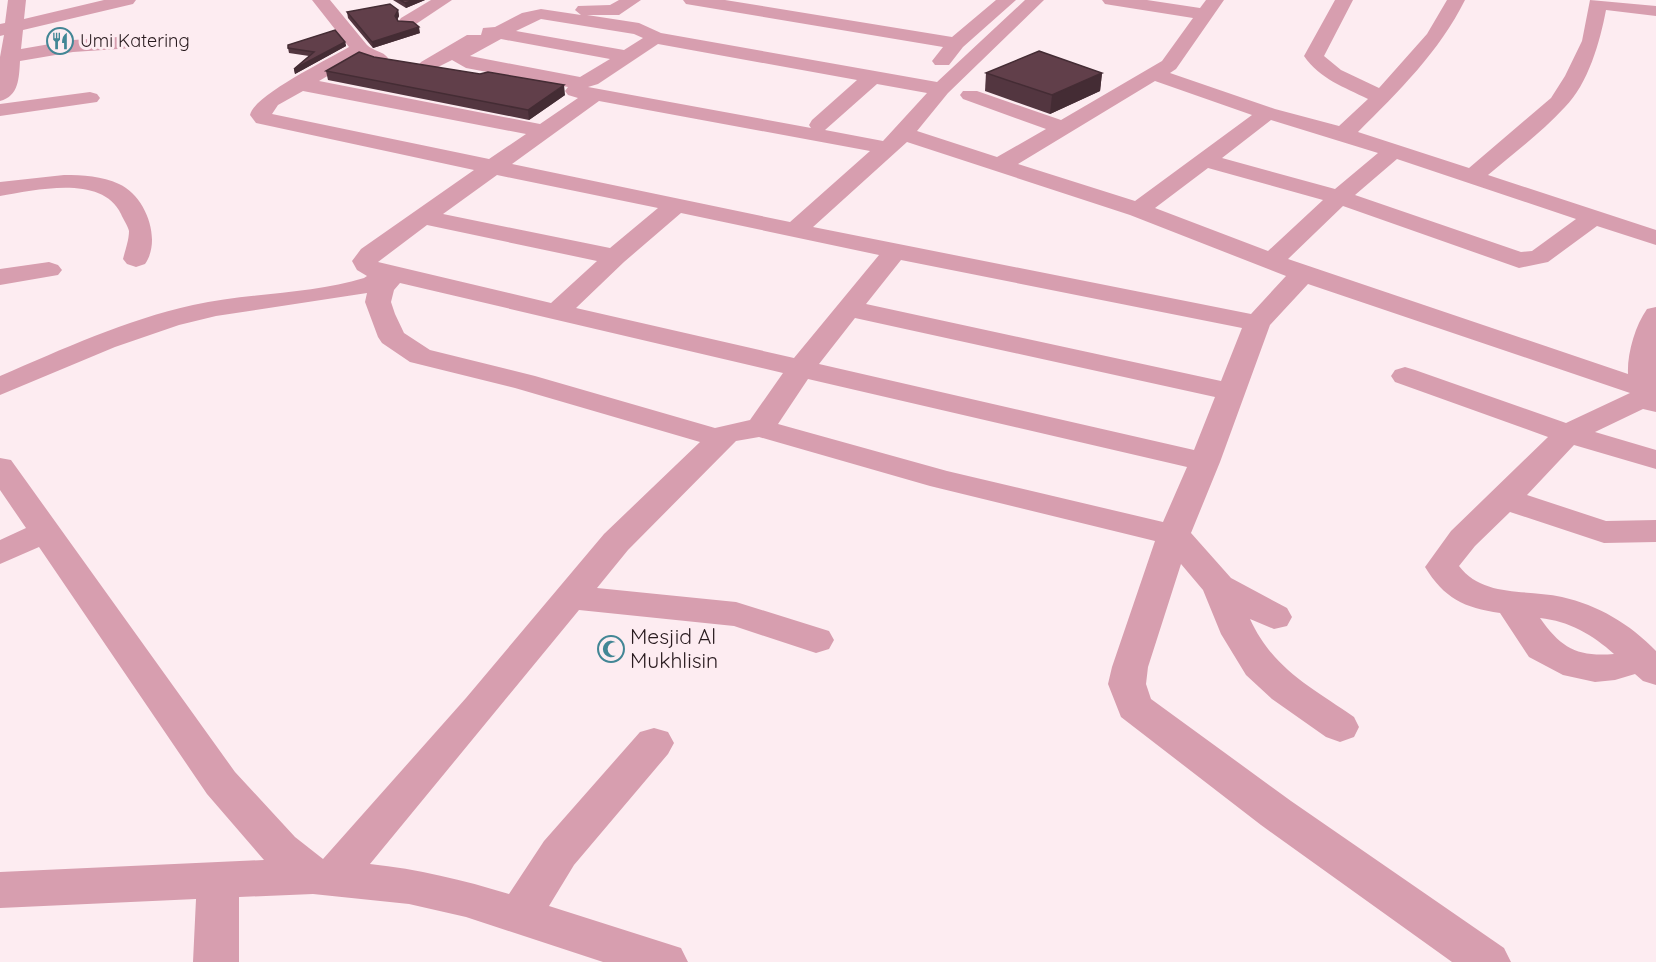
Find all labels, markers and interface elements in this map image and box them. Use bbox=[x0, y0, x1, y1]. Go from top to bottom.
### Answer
restaurant icon: Umi Katering bbox=[45, 26, 75, 56]
place label: Umi Katering bbox=[80, 29, 190, 52]
place label: Mesjid Al Mukhlisin bbox=[630, 623, 718, 673]
mosque icon: Mesjid Al Mukhlisin bbox=[596, 634, 626, 664]

